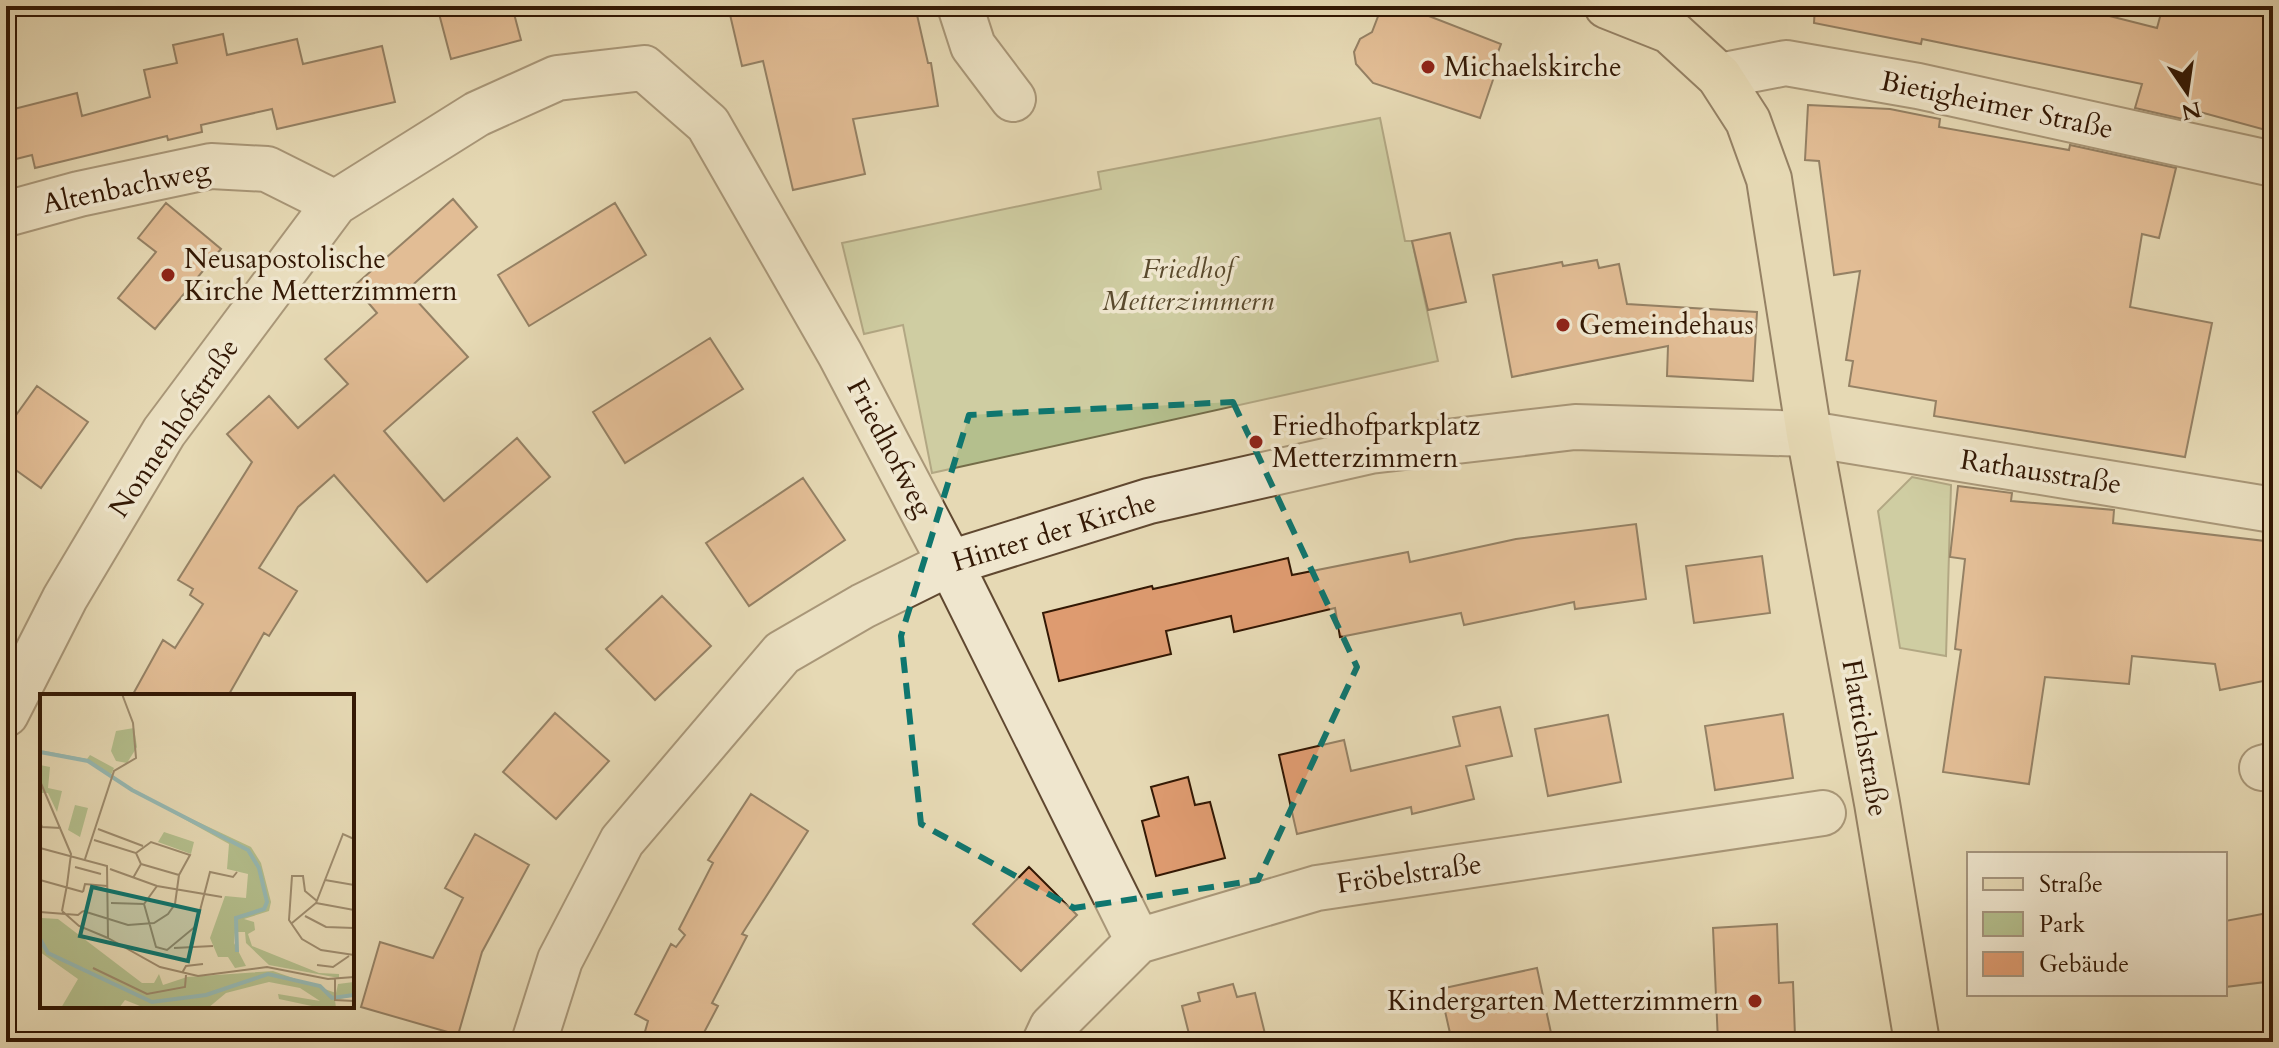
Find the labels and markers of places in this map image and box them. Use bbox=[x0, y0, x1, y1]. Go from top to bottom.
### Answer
place label: Michaelskirche bbox=[1444, 48, 1622, 86]
marker: Michaelskirche bbox=[1419, 58, 1437, 76]
place label: Neusapostolische Kirche Metterzimmern bbox=[184, 240, 458, 310]
marker: Neusapostolische Kirche Metterzimmern bbox=[159, 266, 177, 284]
place label: Gemeindehaus bbox=[1579, 306, 1754, 344]
marker: Gemeindehaus bbox=[1554, 316, 1572, 334]
place label: Friedhofparkplatz Metterzimmern bbox=[1272, 407, 1481, 477]
marker: Friedhofparkplatz Metterzimmern bbox=[1247, 433, 1265, 451]
place label: Kindergarten Metterzimmern bbox=[1387, 982, 1739, 1020]
marker: Kindergarten Metterzimmern bbox=[1746, 992, 1764, 1010]

